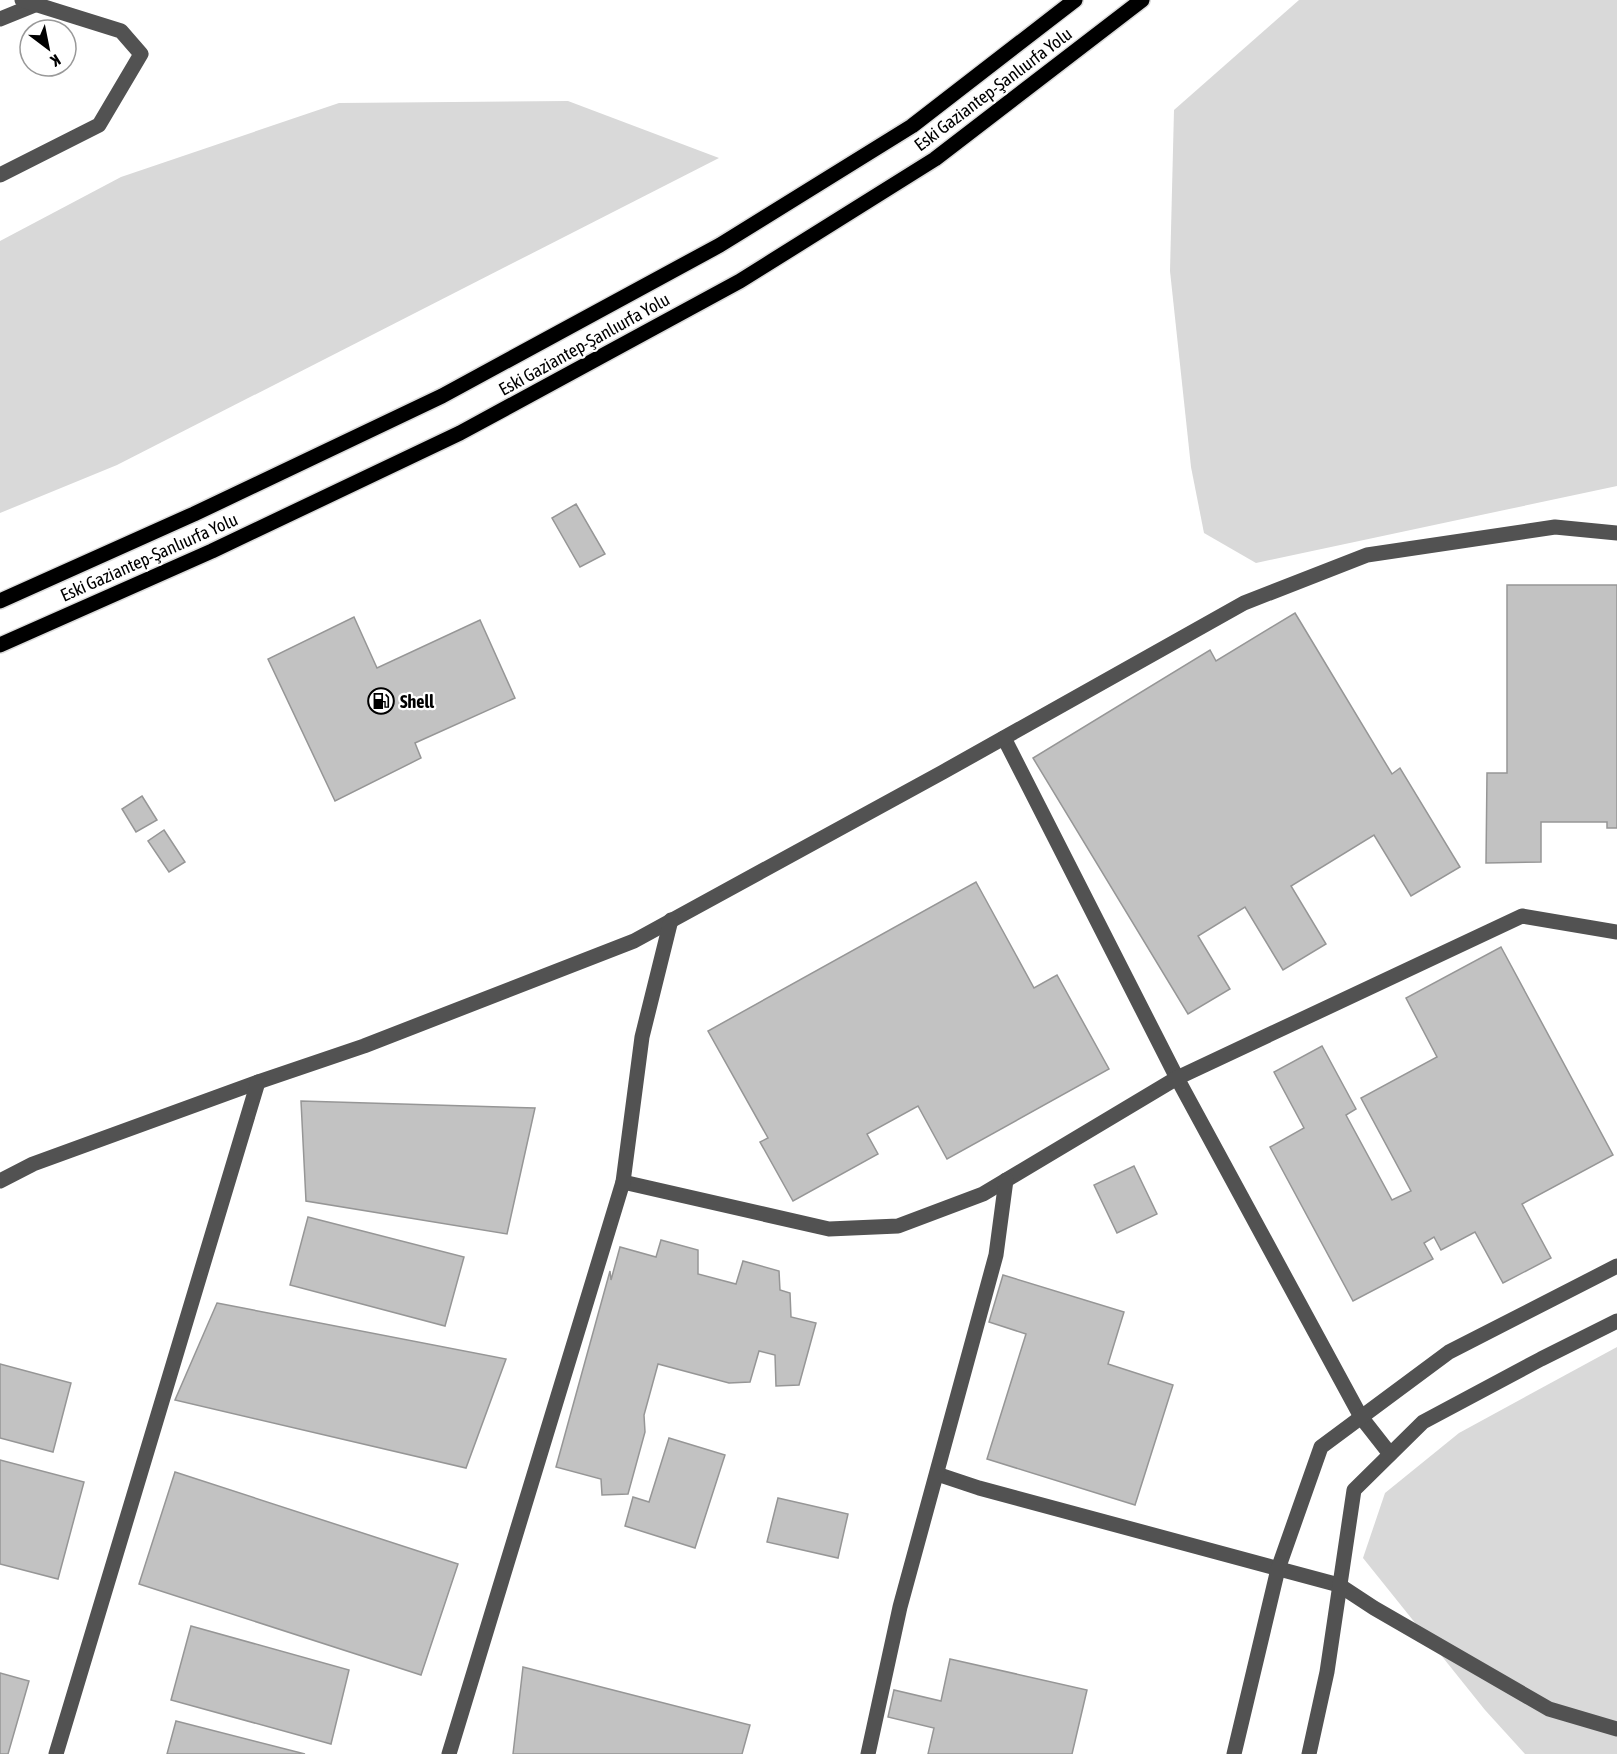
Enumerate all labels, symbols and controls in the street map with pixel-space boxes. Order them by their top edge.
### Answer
north arrow [18,18,78,78]
street label: Eski Gaziantep-Şanlıurfa Yolu [910,23,1076,155]
text: K [48,51,64,71]
street label: Eski Gaziantep-Şanlıurfa Yolu [495,288,673,400]
street label: Eski Gaziantep-Şanlıurfa Yolu [57,508,241,606]
fuel station icon: Shell [366,686,396,716]
place label: Shell [400,691,434,712]

